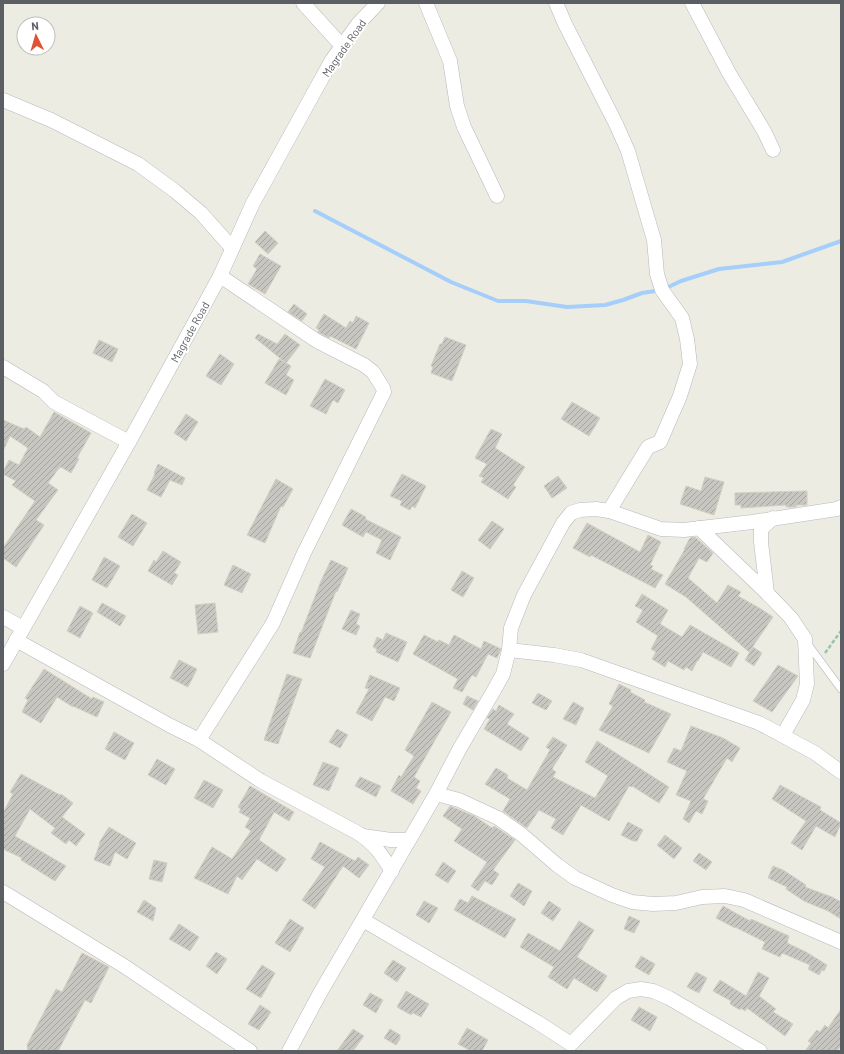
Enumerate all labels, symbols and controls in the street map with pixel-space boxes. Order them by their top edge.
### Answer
north arrow [16,16,56,56]
street label: Magrade Road [319,16,368,79]
text: N [31,19,39,32]
street label: Magrade Road [168,299,212,364]

